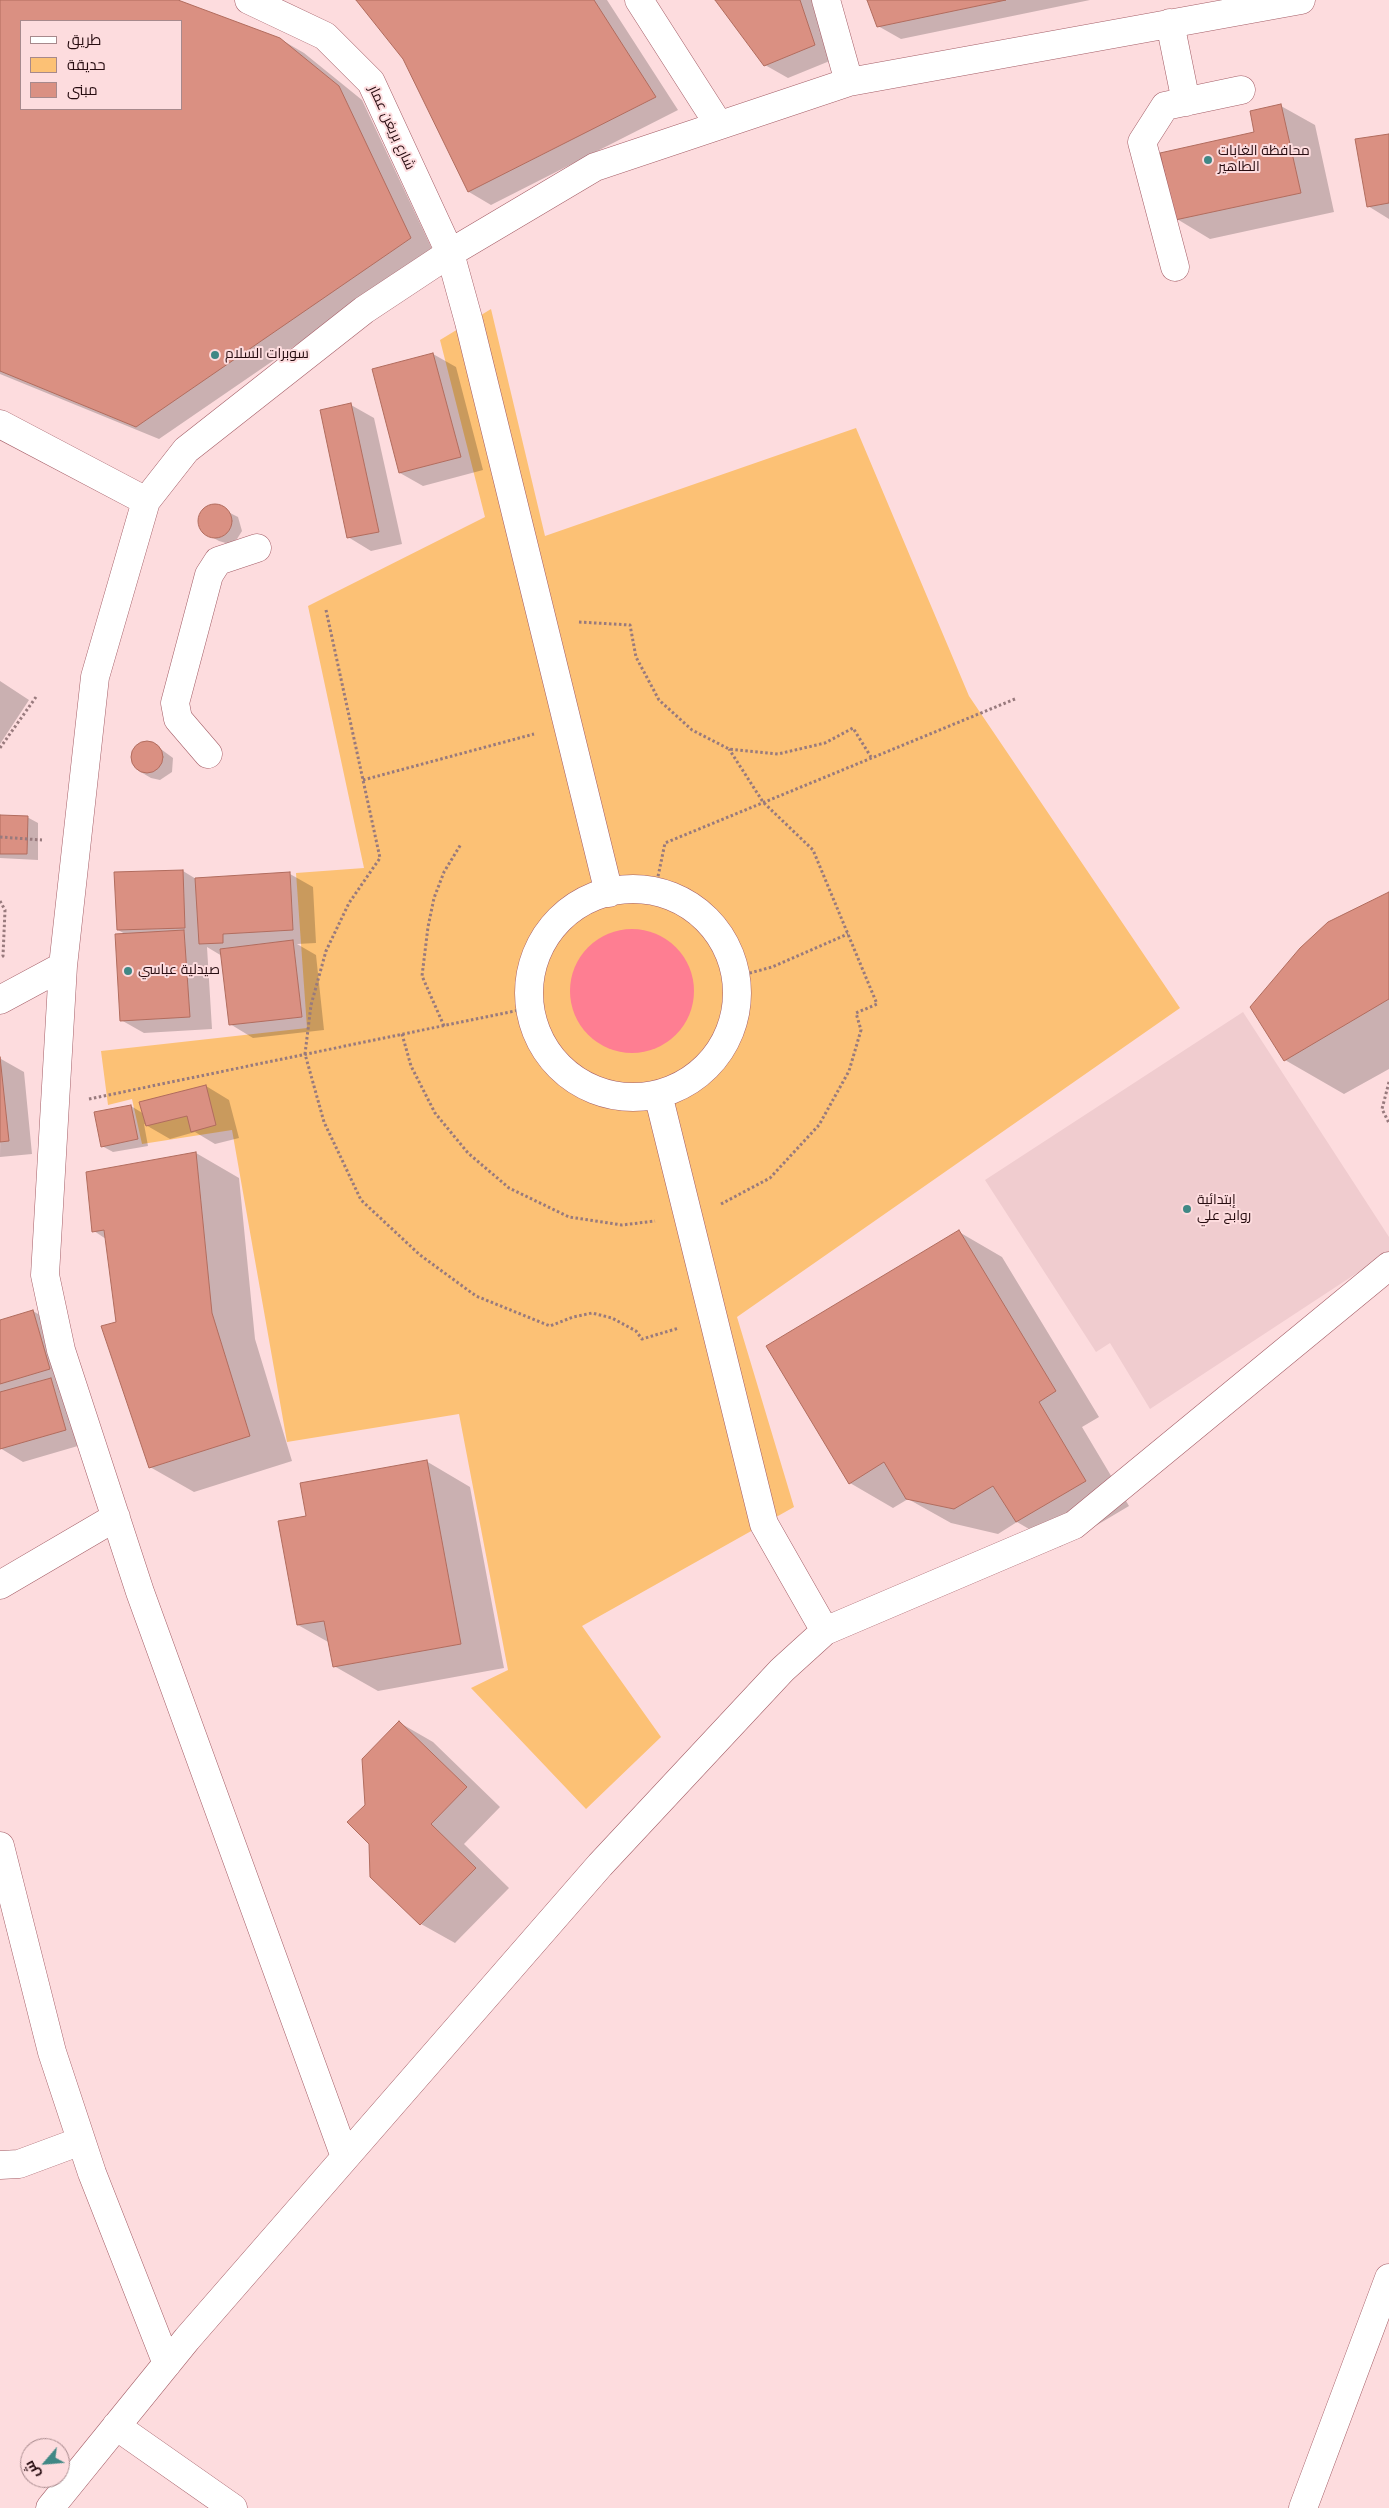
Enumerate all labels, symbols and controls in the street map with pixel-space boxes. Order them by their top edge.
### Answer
legend [20,20,182,110]
text: طريق [67,30,101,50]
text: حديقة [67,55,106,75]
text: مبنى [67,80,98,100]
street label: شارع بريغن عمار [364,83,418,173]
place label: محافظة الغابات الطاهير [1218,144,1310,176]
marker: محافظة الغابات الطاهير [1202,154,1214,166]
place label: سوبرات السلام [225,347,309,363]
marker: سوبرات السلام [209,349,221,361]
place label: صيدلية عباسي [138,963,220,979]
marker: صيدلية عباسي [122,965,134,977]
place label: إبتدائية روابح علي [1197,1193,1251,1226]
marker: إبتدائية روابح علي [1181,1203,1193,1215]
north arrow [20,2438,70,2488]
text: ش [20,2457,45,2482]

